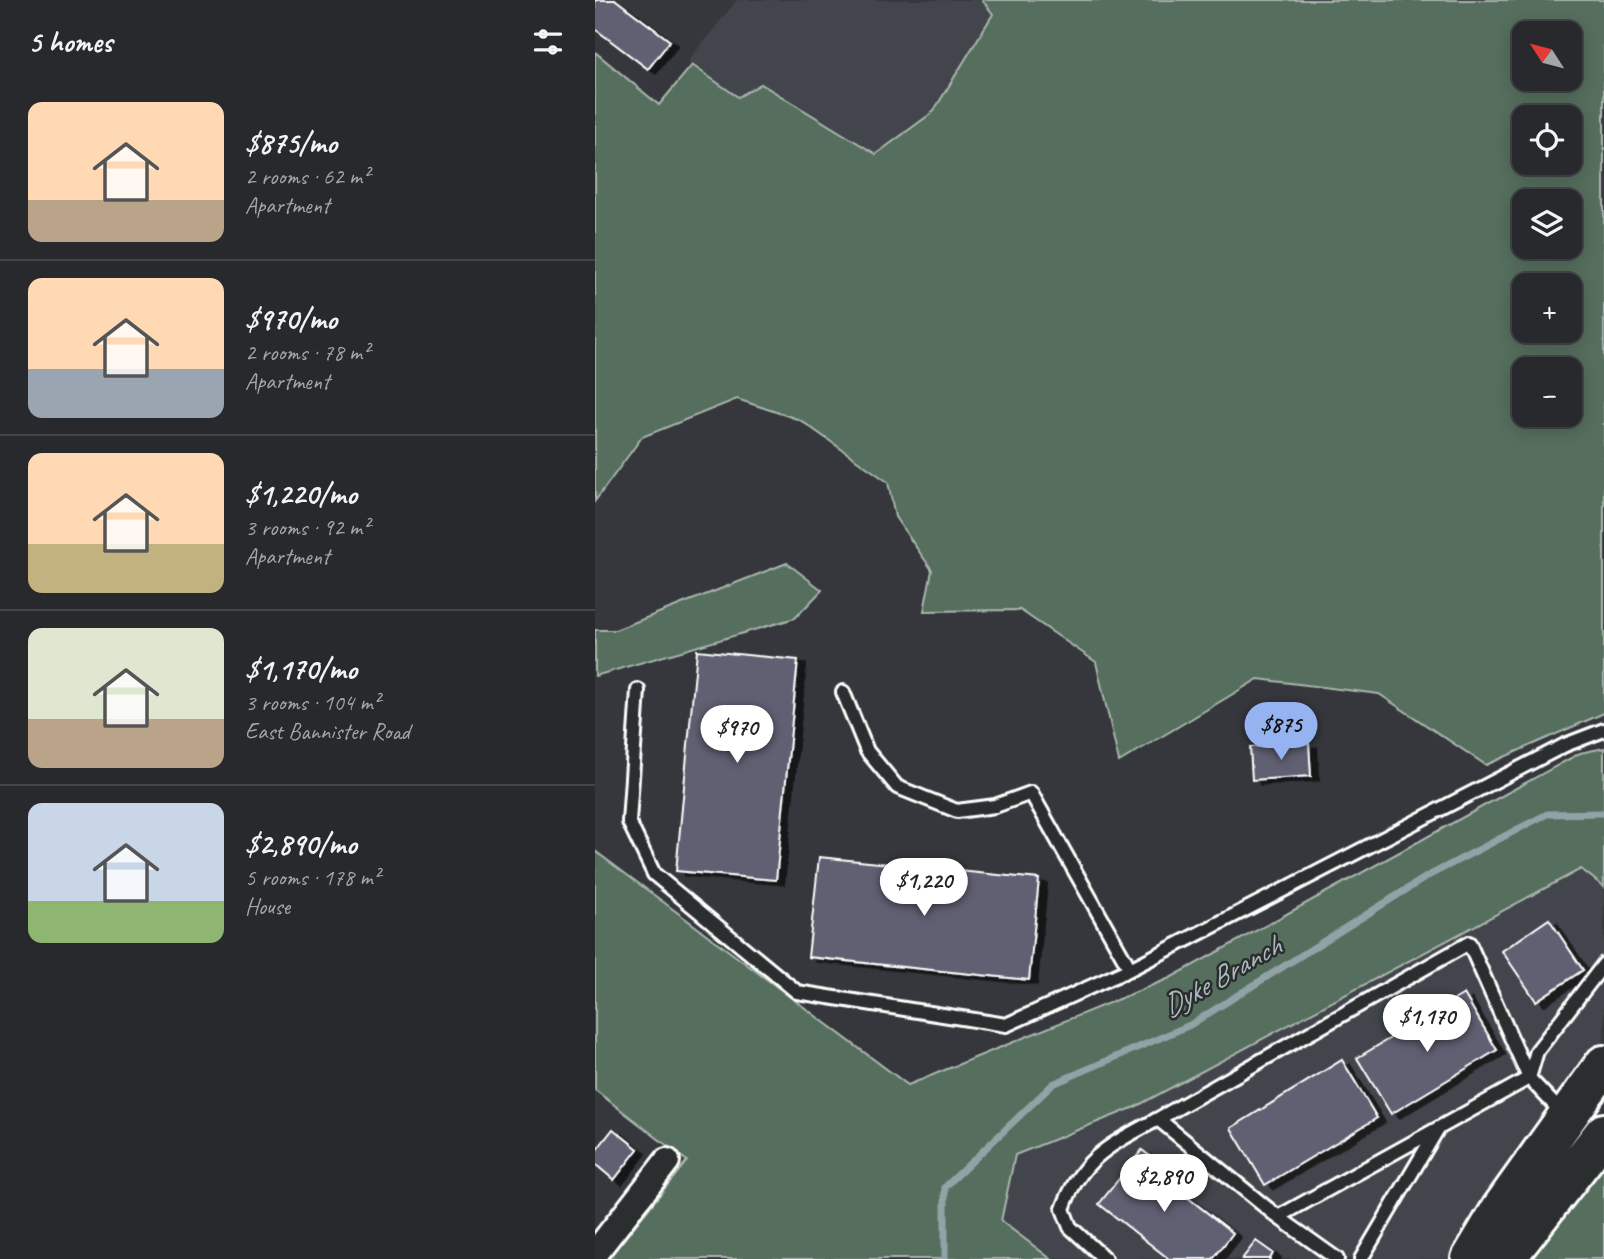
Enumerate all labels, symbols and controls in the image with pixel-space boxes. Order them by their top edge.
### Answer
north arrow [1512,21,1582,91]
map controls [1512,21,1582,427]
text: 5 homes [28,23,112,61]
icon: filters [529,23,567,61]
button: locate [1512,105,1582,175]
text: $875/mo [245,124,337,162]
icon: home [84,130,168,214]
text: 2 rooms · 62 m² [245,162,369,191]
button: layers [1512,189,1582,259]
text: Apartment [245,191,330,220]
button: + [1512,273,1582,343]
text: $970/mo [245,300,337,338]
icon: home [84,306,168,390]
text: 2 rooms · 78 m² [245,338,369,367]
button: − [1512,357,1582,427]
text: Apartment [245,367,330,396]
text: $1,220/mo [245,475,357,513]
icon: home [84,481,168,565]
text: 3 rooms · 92 m² [245,513,369,542]
text: Apartment [245,542,330,571]
text: $1,170/mo [245,650,357,688]
icon: home [84,656,168,740]
text: 3 rooms · 104 m² [245,688,380,717]
pin: $875 [1240,702,1322,762]
pin: $970 [696,706,778,765]
text: $875 [1261,710,1301,739]
text: $970 [716,713,758,742]
text: East Bannister Road [245,717,410,746]
text: $2,890/mo [245,825,357,863]
icon: home [84,831,168,915]
pin: $1,220 [867,858,981,918]
text: 5 rooms · 178 m² [245,863,380,892]
text: $1,220 [896,866,952,895]
text: House [245,892,290,921]
water label: Dyke Branch [1154,925,1290,1025]
pin: $1,170 [1370,995,1484,1054]
text: $1,170 [1399,1002,1455,1031]
pin: $2,890 [1107,1154,1221,1214]
text: $2,890 [1136,1162,1192,1191]

